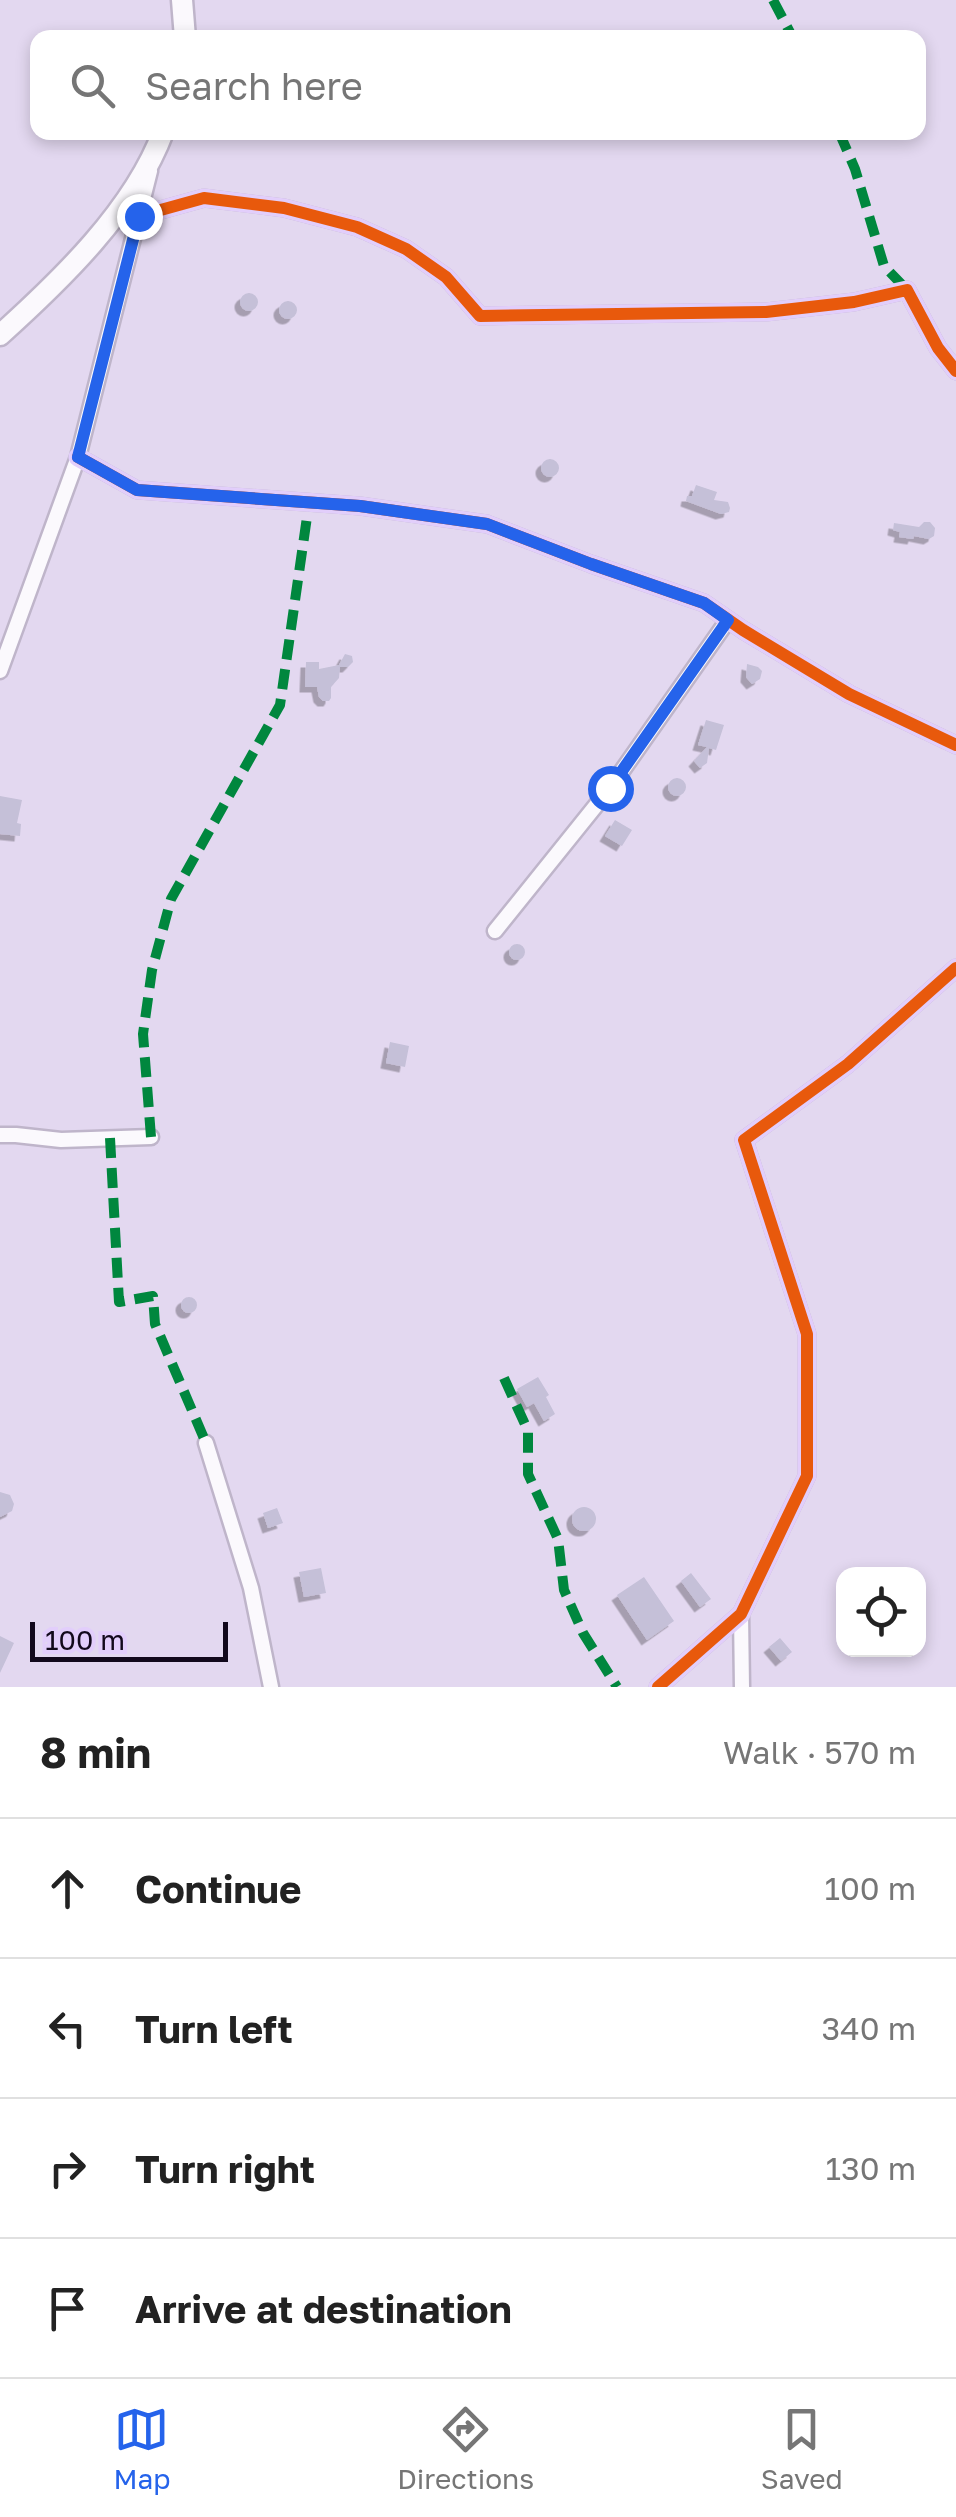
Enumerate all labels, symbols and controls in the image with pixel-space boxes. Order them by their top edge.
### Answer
search box [30,30,926,140]
icon: search [65,58,120,113]
text: Search here [145,63,363,108]
route end [117,194,163,240]
route start [588,766,634,812]
map controls [836,1567,926,1657]
button: locate [836,1567,926,1657]
scale bar [30,1617,228,1662]
text: 100 m [45,1623,125,1656]
text: 8 min [40,1727,151,1777]
text: Walk · 570 m [723,1733,916,1771]
icon: ahead [40,1861,95,1916]
text: Continue [135,1866,301,1911]
text: 100 m [824,1869,916,1907]
icon: left [40,2001,95,2056]
text: Turn left [135,2006,293,2051]
text: 340 m [822,2009,916,2047]
icon: right [40,2141,95,2196]
text: Turn right [135,2146,315,2191]
text: 130 m [826,2149,916,2187]
icon: arrive [40,2281,95,2336]
text: Arrive at destination [135,2286,512,2331]
tab: Map [113,2402,171,2495]
tab: Directions [397,2402,534,2495]
tab: Saved [761,2402,843,2495]

